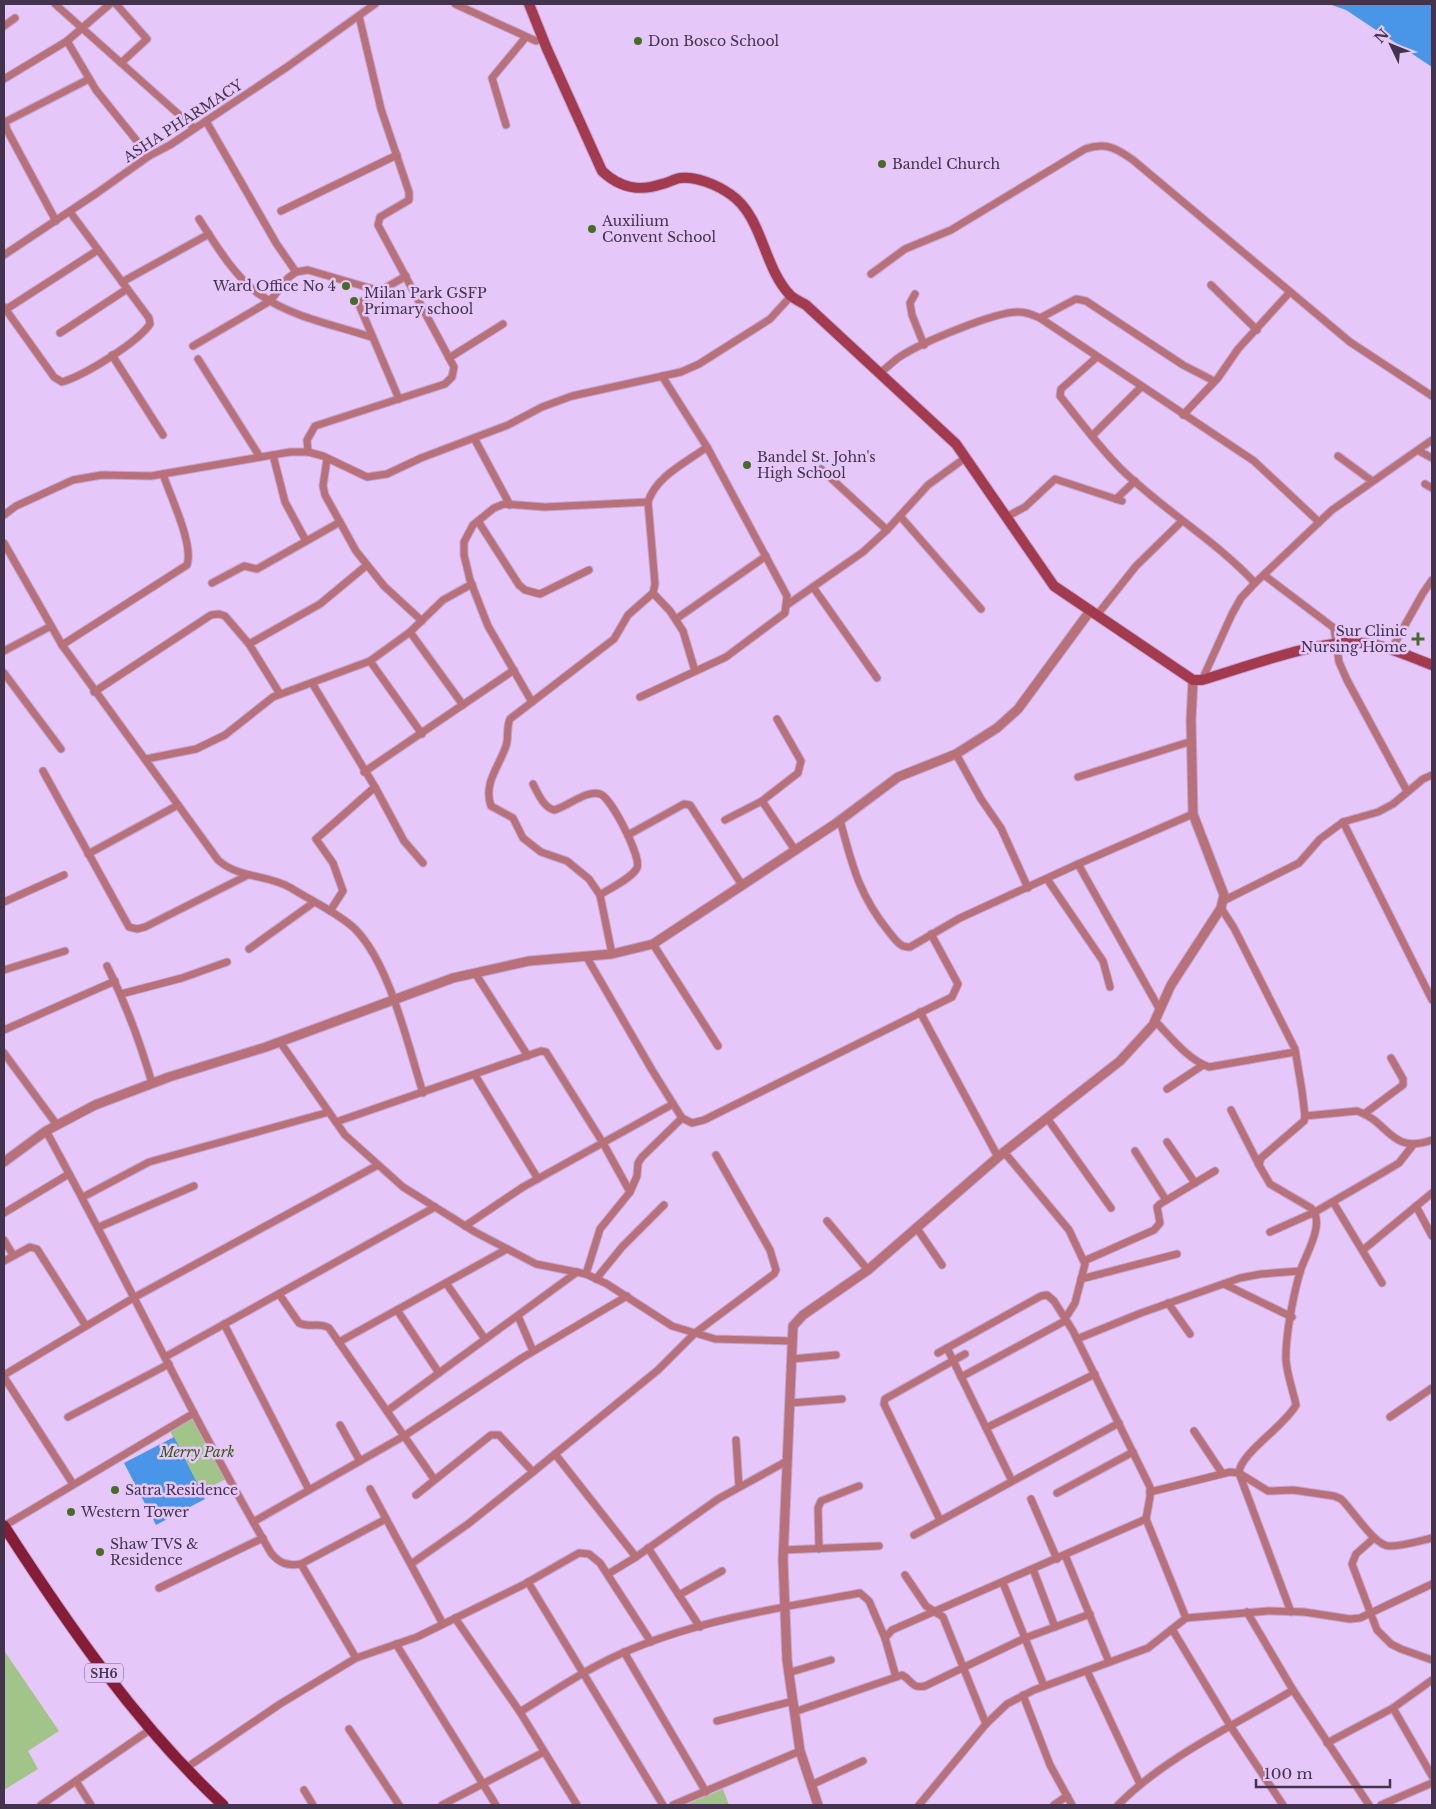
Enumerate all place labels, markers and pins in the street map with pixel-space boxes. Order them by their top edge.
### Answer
place label: Don Bosco School [648,32,780,50]
marker: Don Bosco School [632,35,644,47]
place label: Bandel Church [892,155,1000,173]
marker: Bandel Church [876,158,888,170]
place label: Auxilium Convent School [601,212,716,246]
marker: Auxilium Convent School [586,223,598,235]
place label: Ward Office No 4 [212,277,336,295]
marker: Ward Office No 4 [340,280,352,292]
place label: Milan Park GSFP Primary school [364,284,487,318]
marker: Milan Park GSFP Primary school [348,295,360,307]
place label: Bandel St. John's High School [757,448,876,482]
marker: Bandel St. John's High School [741,459,753,471]
place label: Sur Clinic Nursing Home [1301,622,1407,656]
marker: Sur Clinic Nursing Home [1411,632,1425,646]
place label: Satra Residence [125,1481,238,1499]
marker: Satra Residence [109,1484,121,1496]
place label: Western Tower [80,1503,189,1521]
marker: Western Tower [65,1506,77,1518]
place label: Shaw TVS & Residence [110,1535,199,1569]
marker: Shaw TVS & Residence [94,1546,106,1558]

